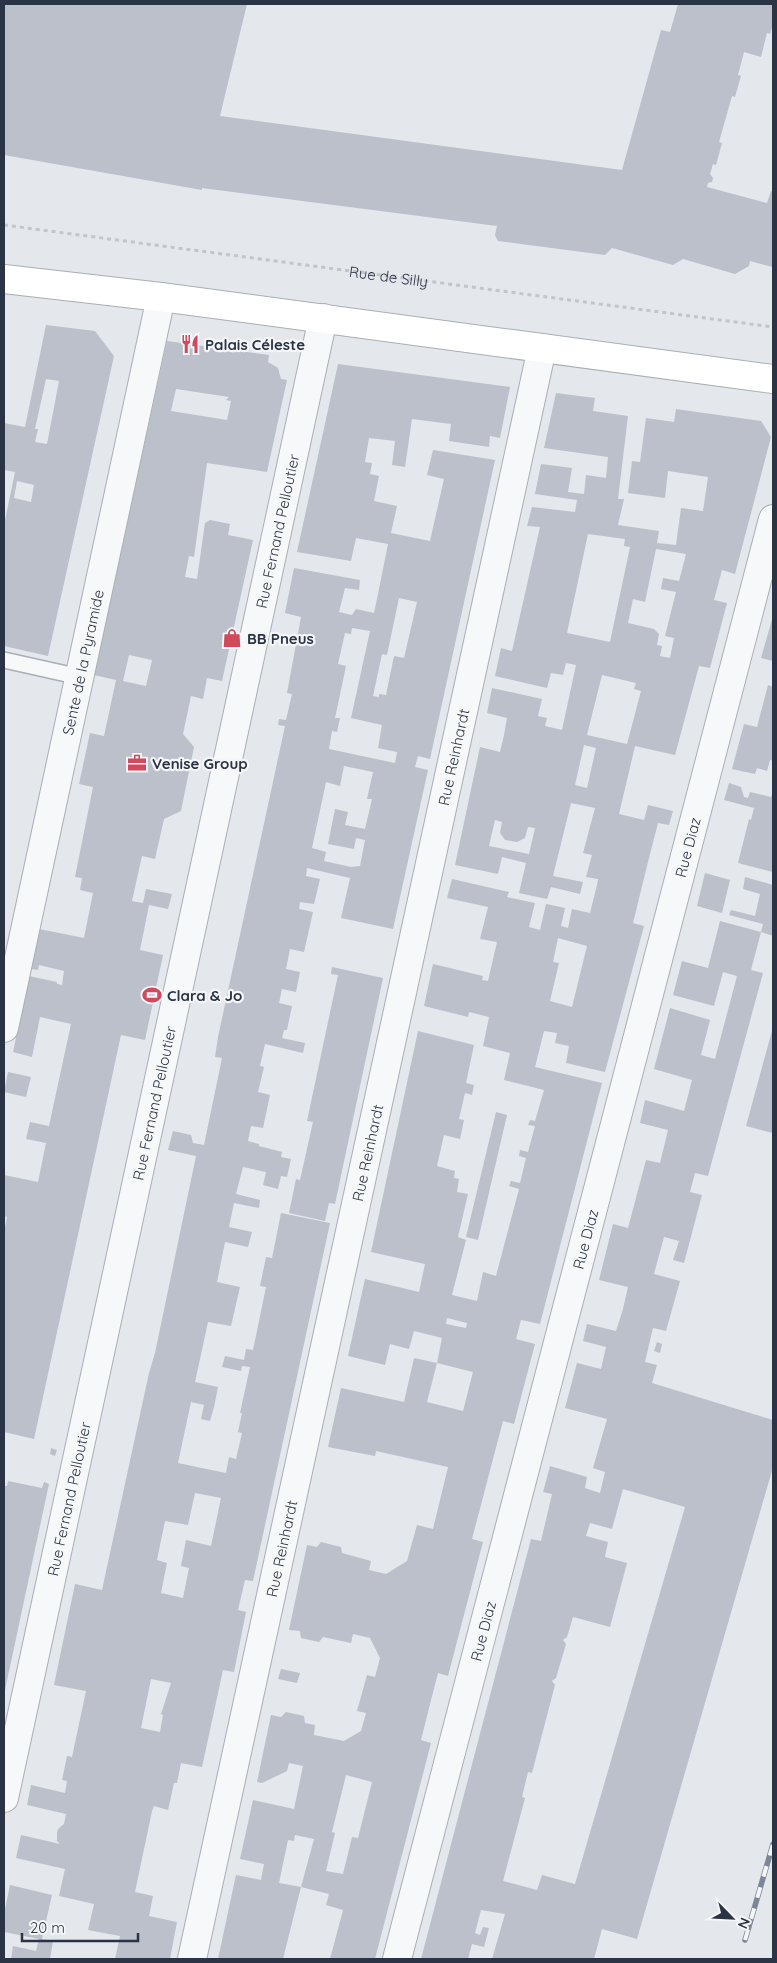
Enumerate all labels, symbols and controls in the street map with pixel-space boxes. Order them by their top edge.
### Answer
street label: Rue de Silly [348,261,429,291]
restaurant icon: Palais Céleste [179,333,201,355]
place label: Palais Céleste [205,335,305,354]
street label: Rue Fernand Pelloutier [251,452,303,610]
street label: Sente de la Pyramide [58,588,107,737]
shop icon: BB Pneus [221,627,243,649]
place label: BB Pneus [247,629,314,648]
street label: Rue Reinhardt [433,707,473,807]
office icon: Venise Group [126,752,148,774]
place label: Venise Group [152,754,248,773]
street label: Rue Diaz [670,815,704,879]
sports icon: Clara & Jo [141,984,163,1006]
place label: Clara & Jo [167,986,242,1005]
street label: Rue Fernand Pelloutier [128,1024,180,1182]
street label: Rue Reinhardt [347,1103,387,1203]
street label: Rue Diaz [568,1207,602,1271]
street label: Rue Fernand Pelloutier [43,1420,94,1578]
street label: Rue Reinhardt [261,1498,301,1599]
street label: Rue Diaz [466,1599,500,1663]
north arrow [707,1893,757,1943]
scale bar [22,1910,139,1942]
text: N [734,1915,754,1932]
text: 20 m [30,1918,65,1937]

